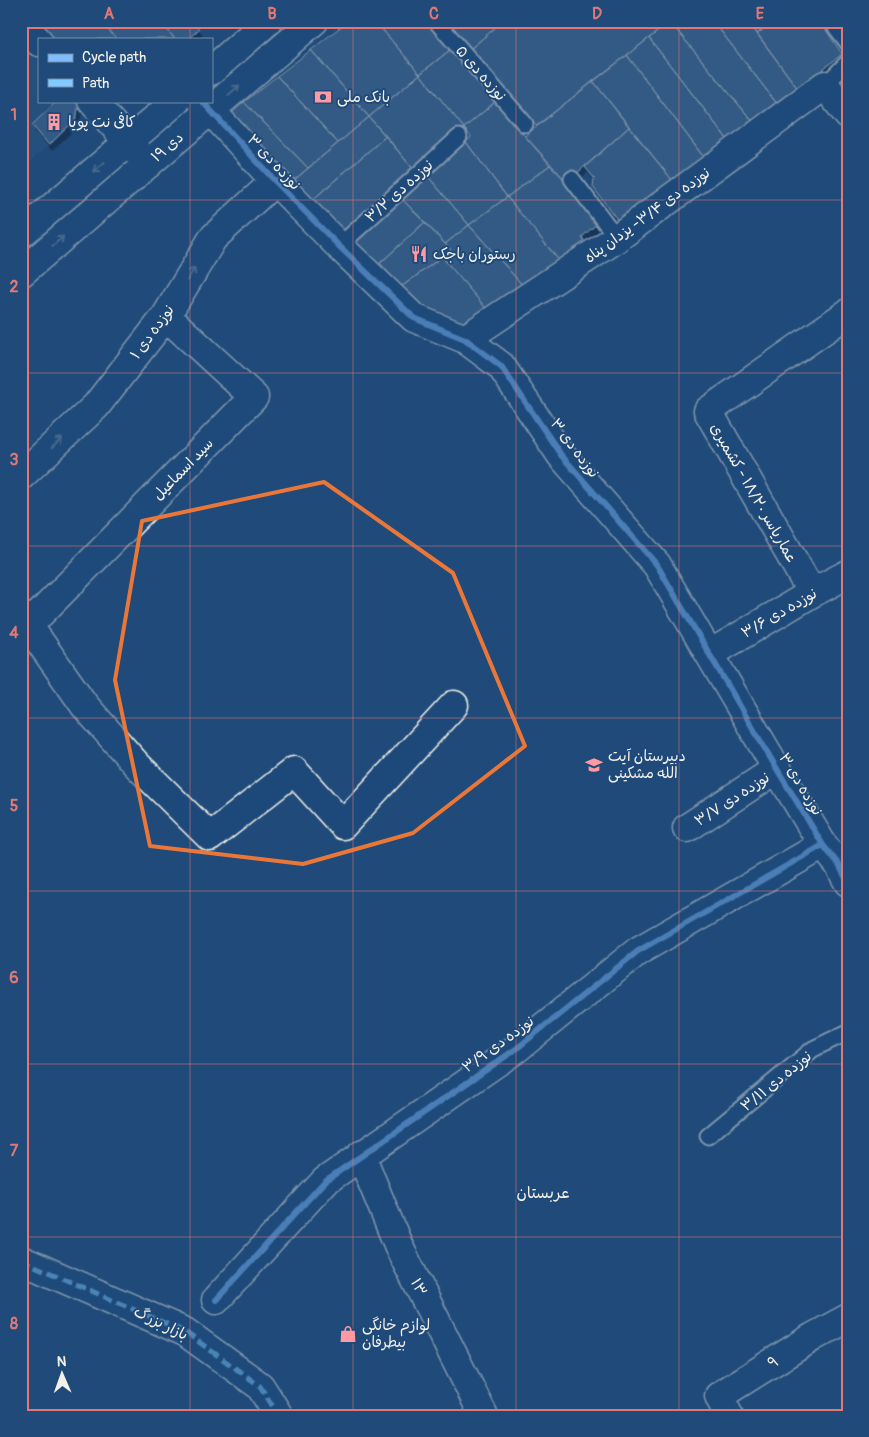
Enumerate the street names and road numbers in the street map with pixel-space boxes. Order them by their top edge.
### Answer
street label: نوزده دی ۵ [451,42,510,105]
street label: ۱۹ دی [147,128,187,167]
street label: نوزده دی ۳ [243,130,304,194]
street label: نوزده دی ۳/۲ [361,156,437,227]
street label: نوزده دی ۳/۴- یزدان پناه [581,163,714,267]
street label: نوزده دی ۱ [126,301,179,363]
street label: نوزده دی ۳ [546,415,603,482]
street label: عماریاسر ۱۸/۲۰ - کشمیری [706,420,801,567]
street label: سید اسماعیل [149,434,218,505]
street label: نوزده دی ۳/۶ [738,584,820,643]
street label: نوزده دی ۳ [774,749,827,819]
street label: نوزده دی ۳/۷ [691,768,773,831]
street label: نوزده دی ۳/۹ [459,1012,538,1077]
street label: نوزده دی ۳/۱۱ [737,1047,816,1116]
street label: ۱۳ [406,1275,431,1299]
street label: بازار بزرگ [130,1302,191,1345]
street label: ۹ [764,1352,782,1373]

